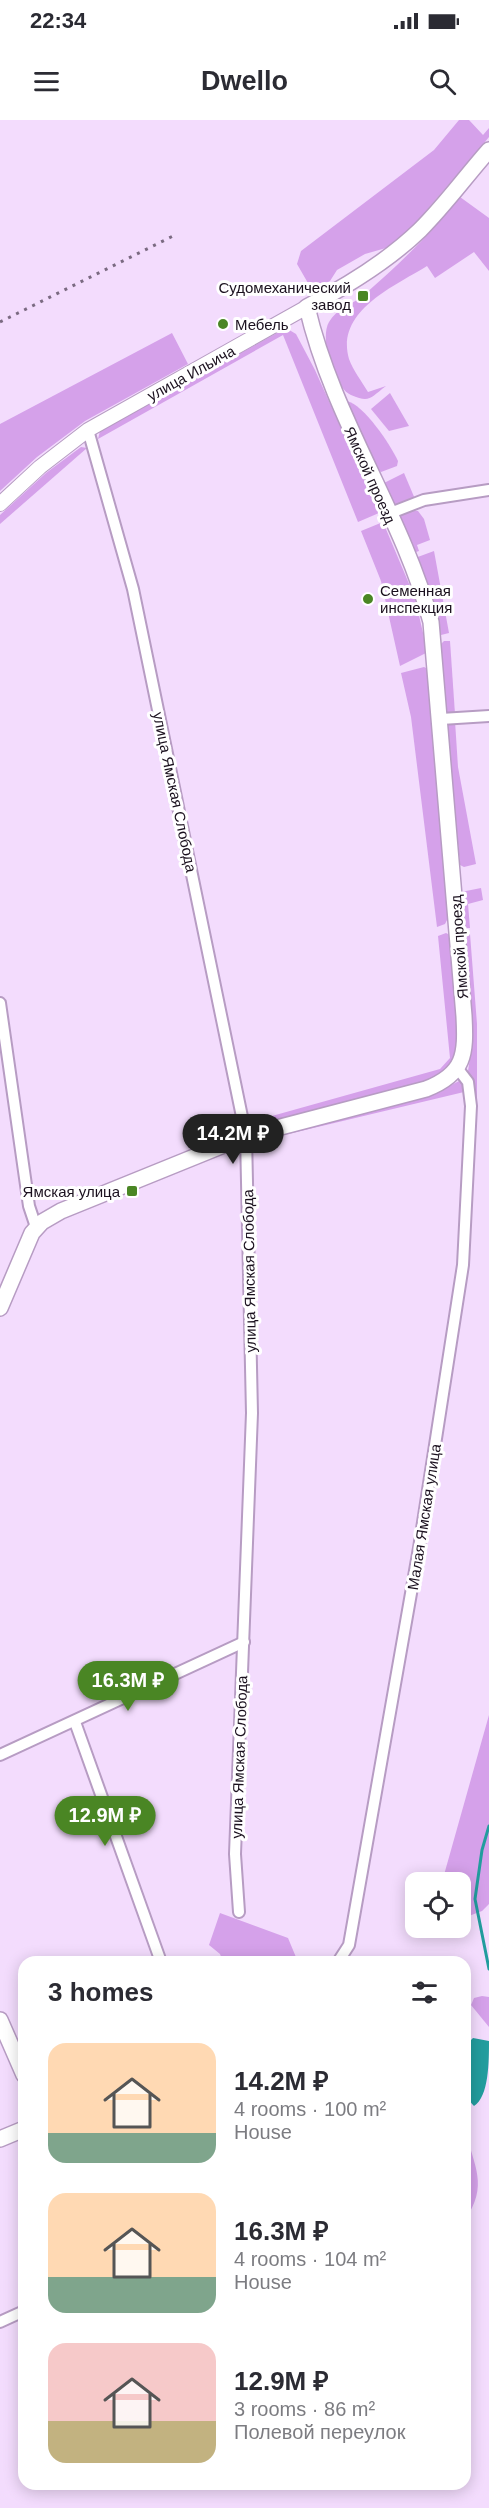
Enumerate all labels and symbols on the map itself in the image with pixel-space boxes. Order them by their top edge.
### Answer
place label: Судомеханический завод [218,279,351,313]
marker: Судомеханический завод [356,289,370,303]
place label: Мебель [235,316,289,333]
marker: Мебель [216,317,230,331]
street label: улица Ильича [144,342,238,404]
street label: Ямской проезд [341,424,399,526]
place label: Семенная инспекция [380,582,452,616]
marker: Семенная инспекция [361,592,375,606]
street label: улица Ямская Слобода [150,710,200,874]
street label: Ямской проезд [447,894,471,1000]
pin: 14.2M ₽ [178,1114,288,1165]
place label: Ямская улица [23,1183,121,1200]
marker: Ямская улица [125,1184,139,1198]
street label: улица Ямская Слобода [239,1189,259,1353]
street label: Малая Ямская улица [404,1442,444,1591]
pin: 16.3M ₽ [73,1661,183,1712]
street label: улица Ямская Слобода [228,1674,250,1839]
pin: 12.9M ₽ [50,1796,160,1847]

